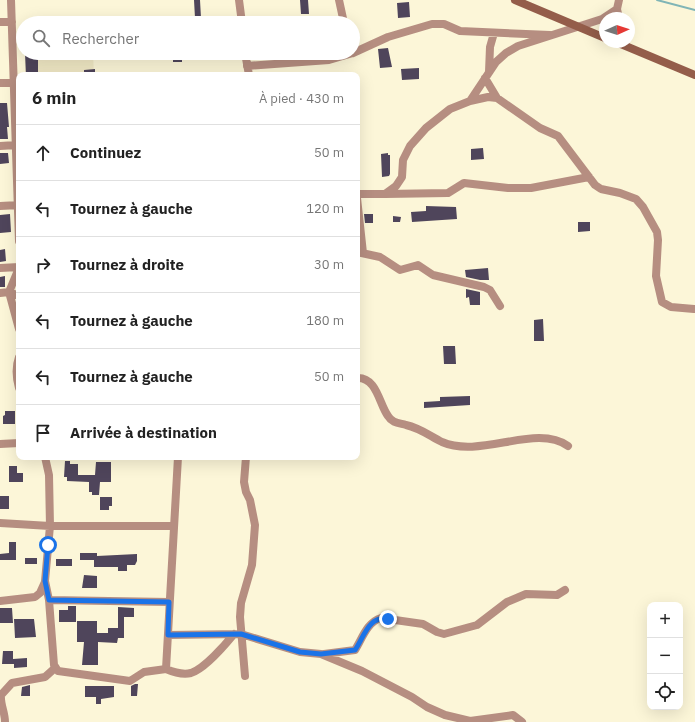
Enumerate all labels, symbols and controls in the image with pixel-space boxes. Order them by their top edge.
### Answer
north arrow [599,12,635,48]
search box [16,16,360,60]
icon: search [30,27,52,49]
text: Rechercher [62,29,139,48]
text: 6 min [32,87,76,109]
text: À pied · 430 m [259,90,344,107]
icon: ahead [32,142,54,164]
text: Continuez [70,143,141,162]
text: 50 m [314,144,344,161]
icon: left [32,198,54,220]
text: Tournez à gauche [70,199,193,218]
text: 120 m [306,200,344,217]
icon: right [32,254,54,276]
text: Tournez à droite [70,255,184,274]
text: 30 m [314,256,344,273]
icon: left [32,310,54,332]
text: Tournez à gauche [70,311,193,330]
text: 180 m [306,312,344,329]
icon: left [32,366,54,388]
text: Tournez à gauche [70,367,193,386]
text: 50 m [314,368,344,385]
icon: arrive [32,422,54,444]
text: Arrivée à destination [70,423,217,442]
route start [39,536,57,554]
map controls [647,602,683,710]
button: + [647,602,683,638]
route end [379,610,397,628]
button: − [647,638,683,674]
button: locate [647,674,683,710]

